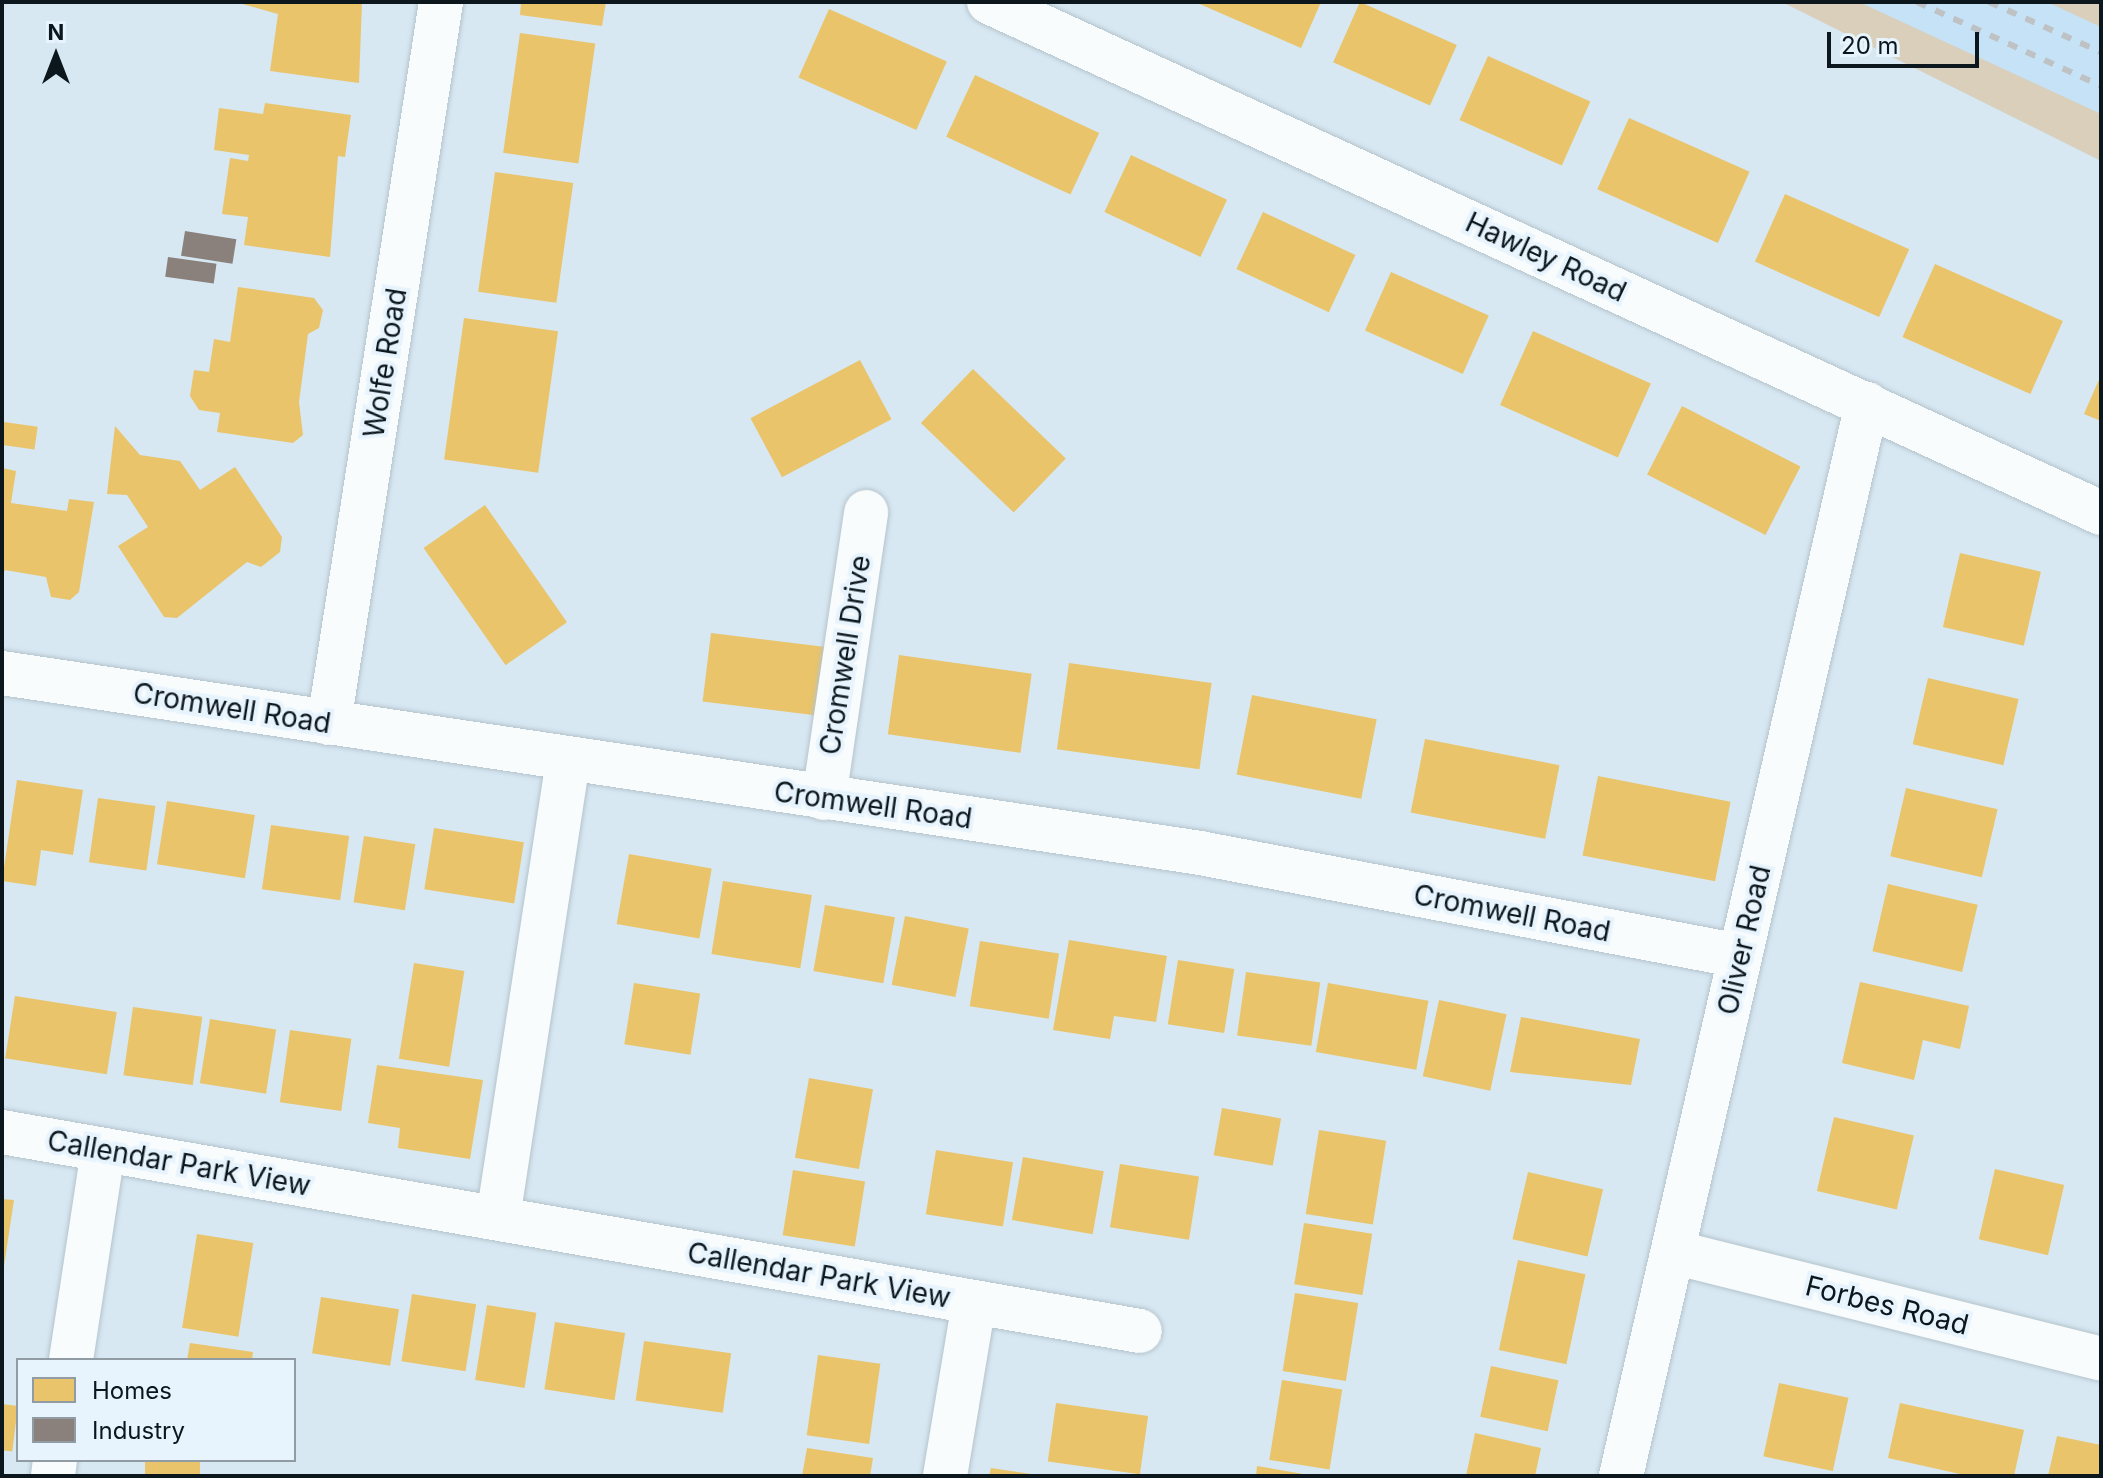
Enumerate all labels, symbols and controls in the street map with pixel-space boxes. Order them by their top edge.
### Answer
north arrow [16,16,96,96]
scale bar [1831,16,1983,66]
text: N [48,19,64,45]
text: 20 m [1841,31,1899,60]
street label: Hawley Road [1460,205,1632,309]
street label: Wolfe Road [357,286,413,440]
street label: Cromwell Drive [813,553,877,757]
street label: Cromwell Road [131,676,333,740]
street label: Cromwell Road [772,774,974,836]
street label: Oliver Road [1710,862,1778,1018]
street label: Cromwell Road [1411,877,1613,949]
street label: Callendar Park View [45,1123,313,1203]
street label: Callendar Park View [685,1235,953,1315]
street label: Forbes Road [1802,1269,1972,1341]
legend [16,1358,296,1462]
text: Homes [92,1376,172,1405]
text: Industry [92,1416,185,1445]

